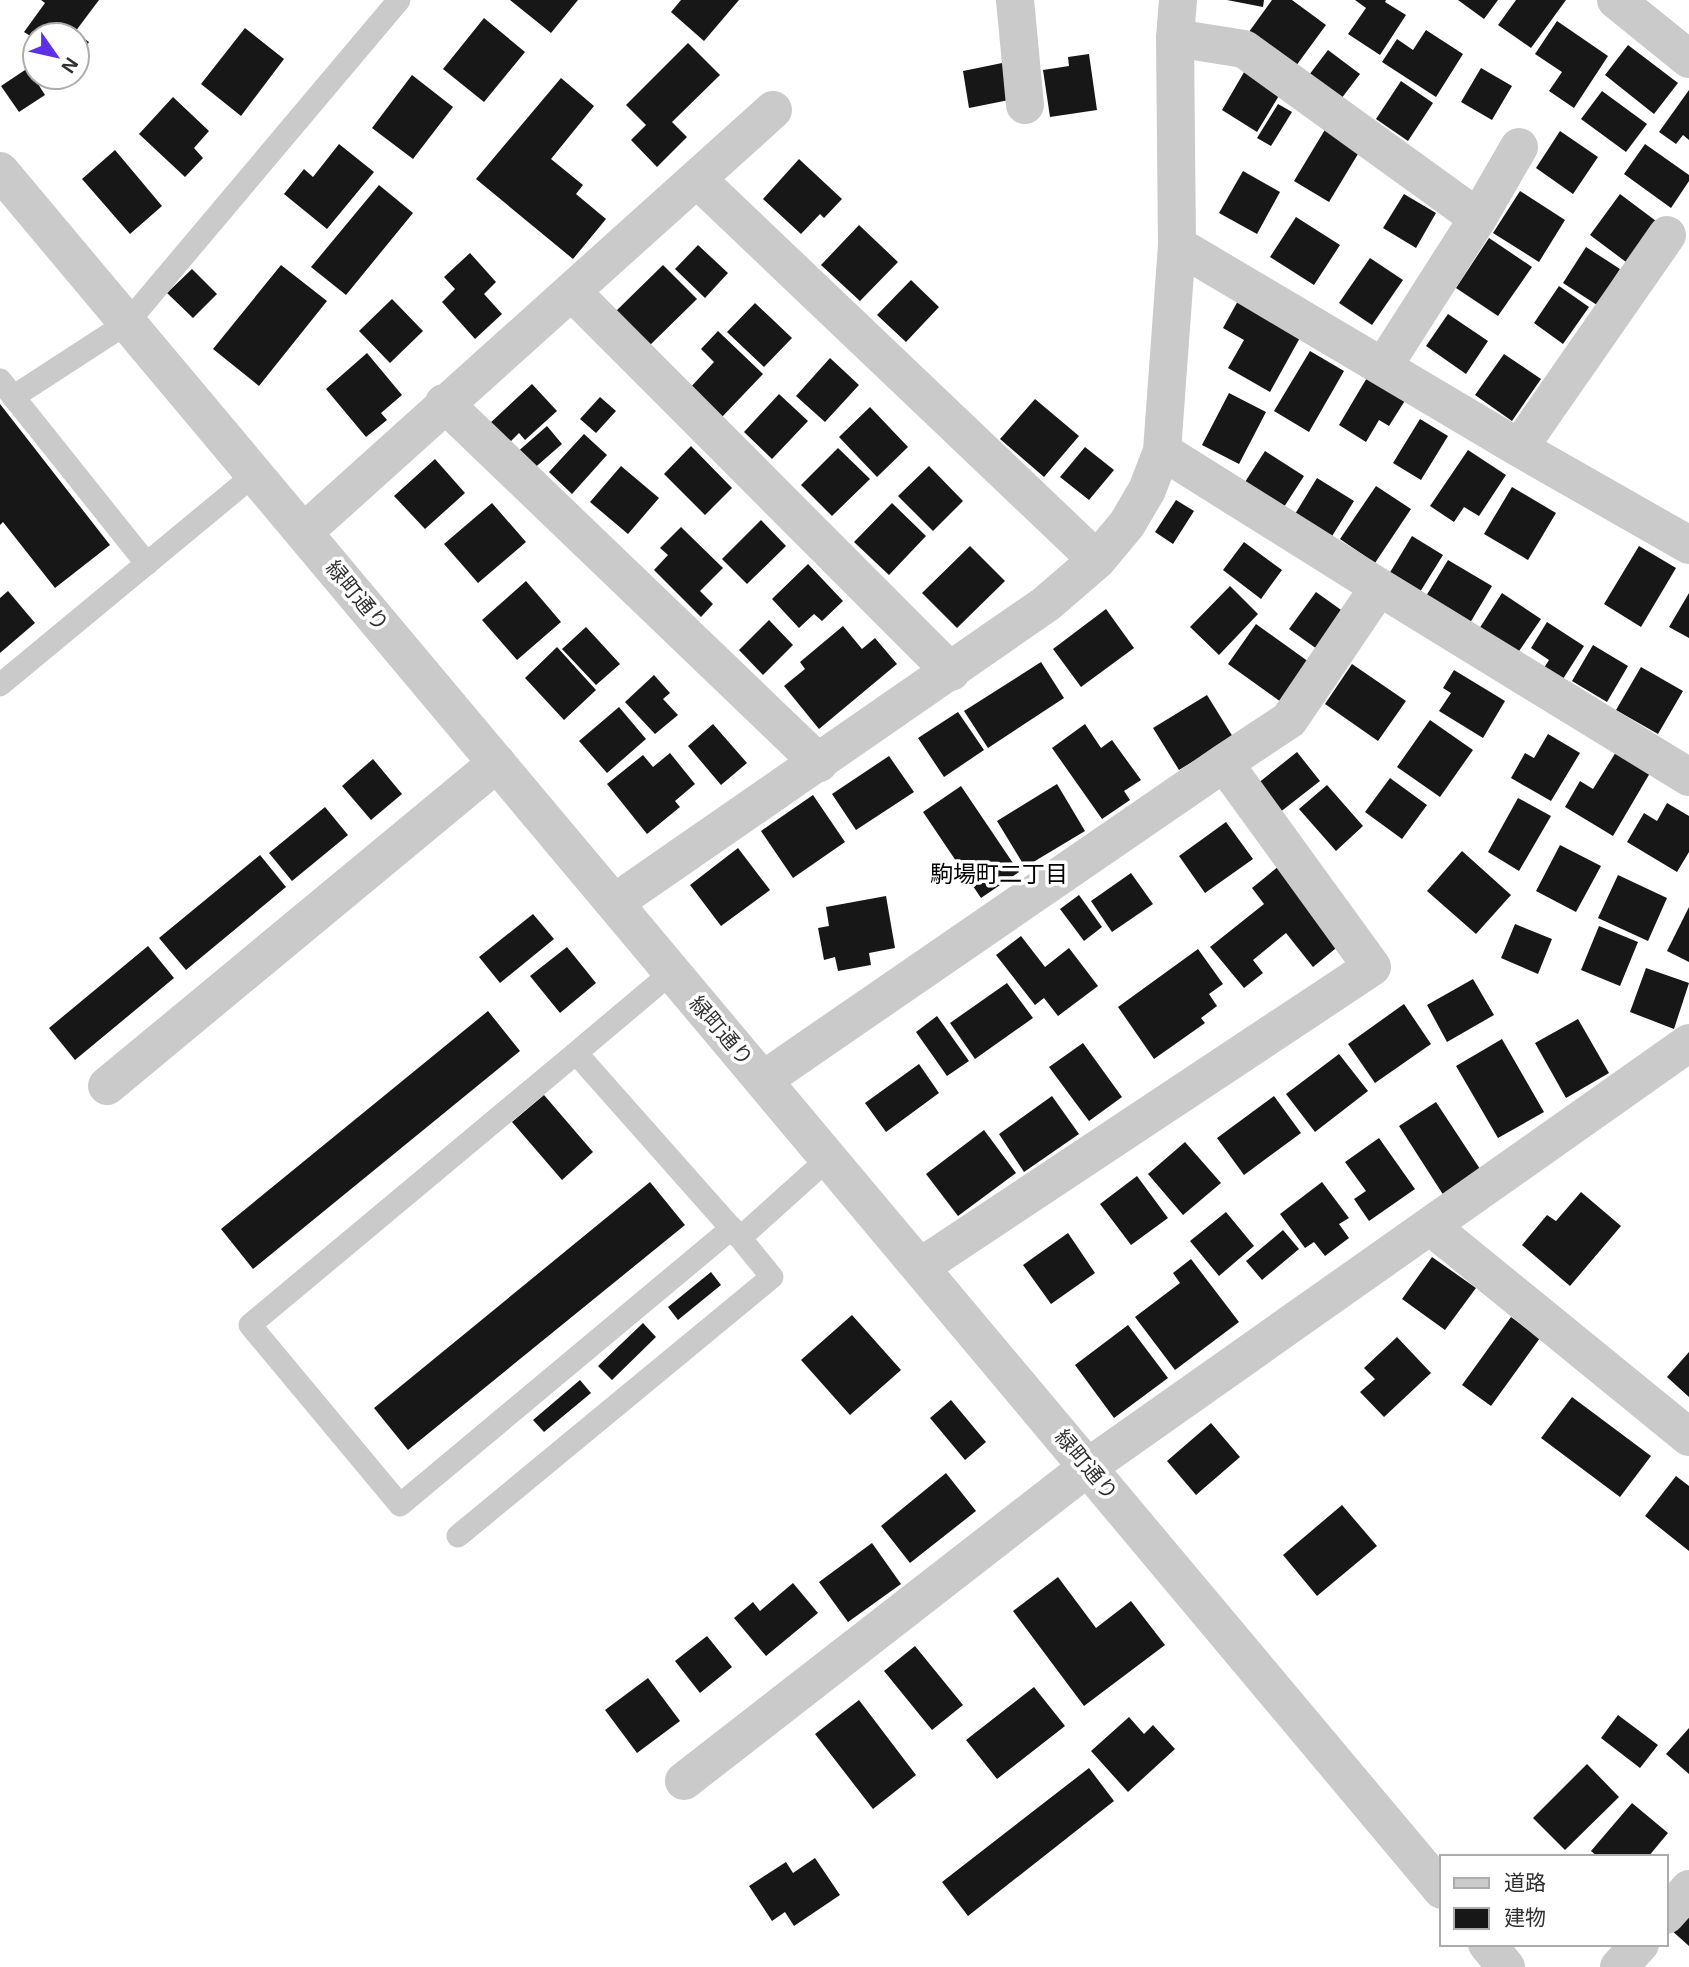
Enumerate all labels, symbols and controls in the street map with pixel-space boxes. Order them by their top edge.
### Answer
north arrow [21,21,91,91]
text: N [57,54,82,77]
street label: 緑町通り [322,556,393,635]
district label: 駒場町二丁目 [930,861,1068,887]
street label: 緑町通り [685,991,758,1070]
street label: 緑町通り [1051,1425,1122,1504]
legend [1440,1855,1668,1946]
text: 道路 [1504,1871,1546,1894]
text: 建物 [1504,1906,1546,1929]

